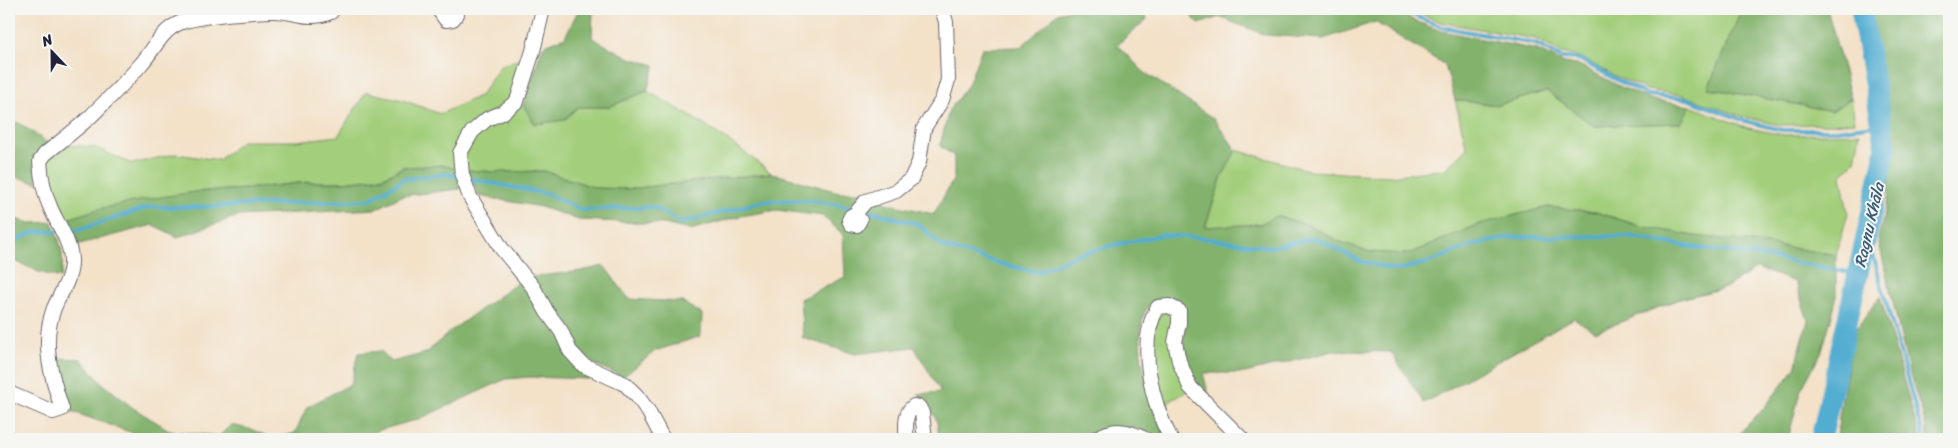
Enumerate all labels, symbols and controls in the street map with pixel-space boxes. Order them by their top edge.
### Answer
text: N [37,27,57,54]
north arrow [28,28,78,78]
water label: Ragnu Khāla [1845,178,1893,270]

